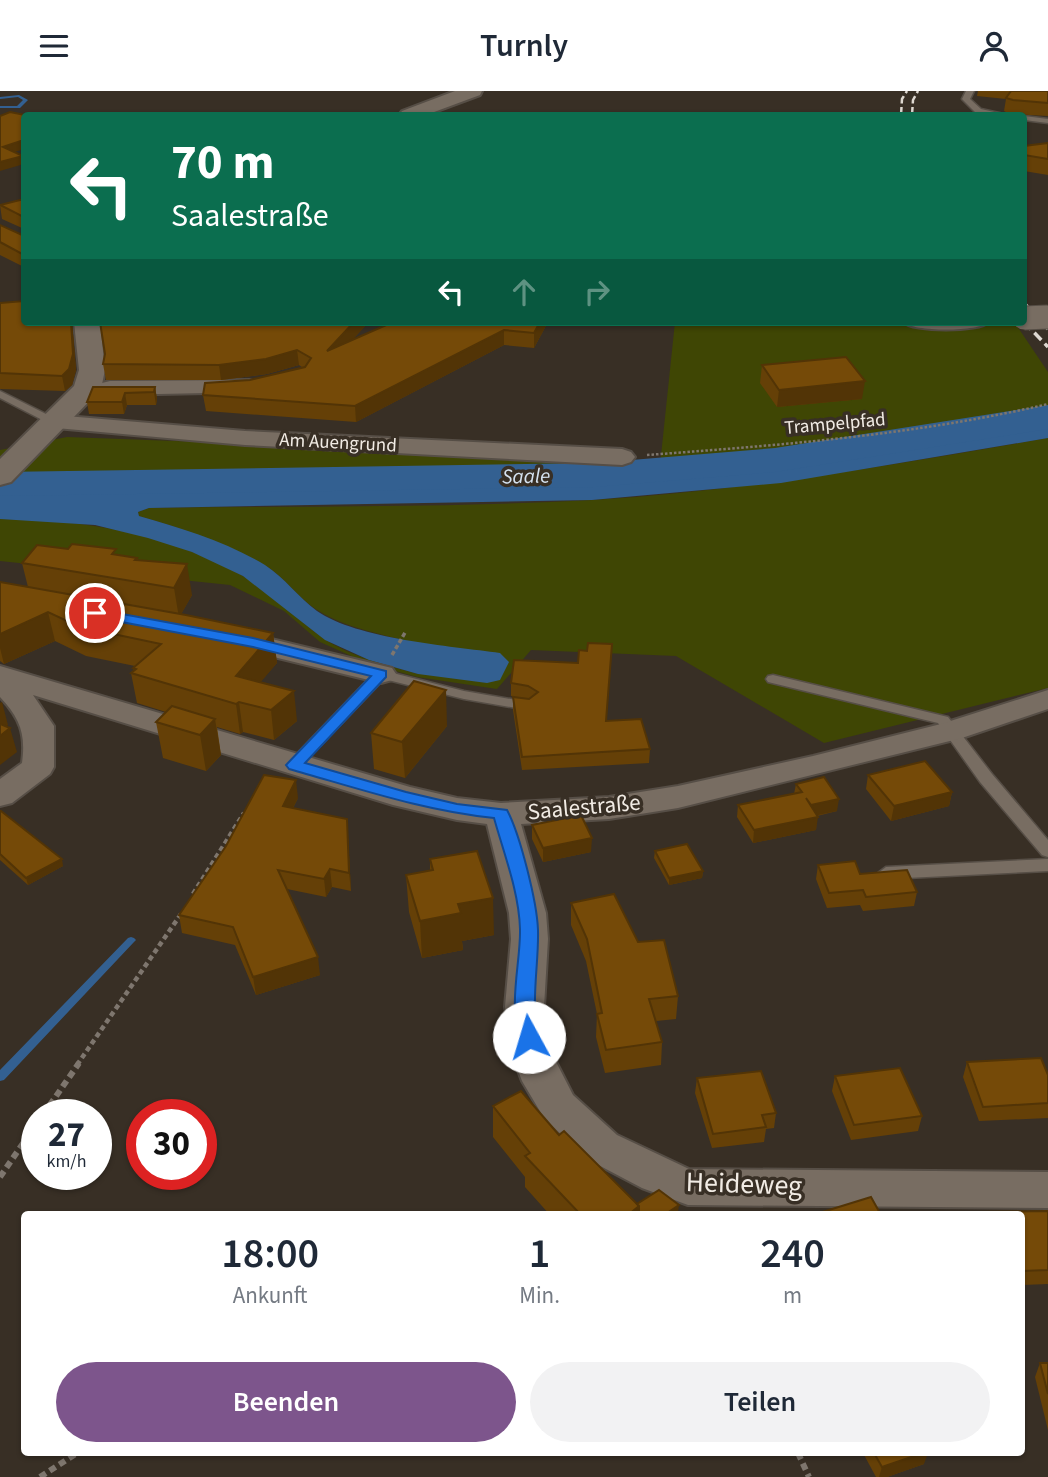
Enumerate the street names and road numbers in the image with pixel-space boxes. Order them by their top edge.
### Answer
street label: Trampelpfad [783,406,887,442]
street label: Am Auengrund [279,426,397,460]
street label: Saalestraße [526,786,642,828]
street label: Heideweg [685,1162,803,1206]

